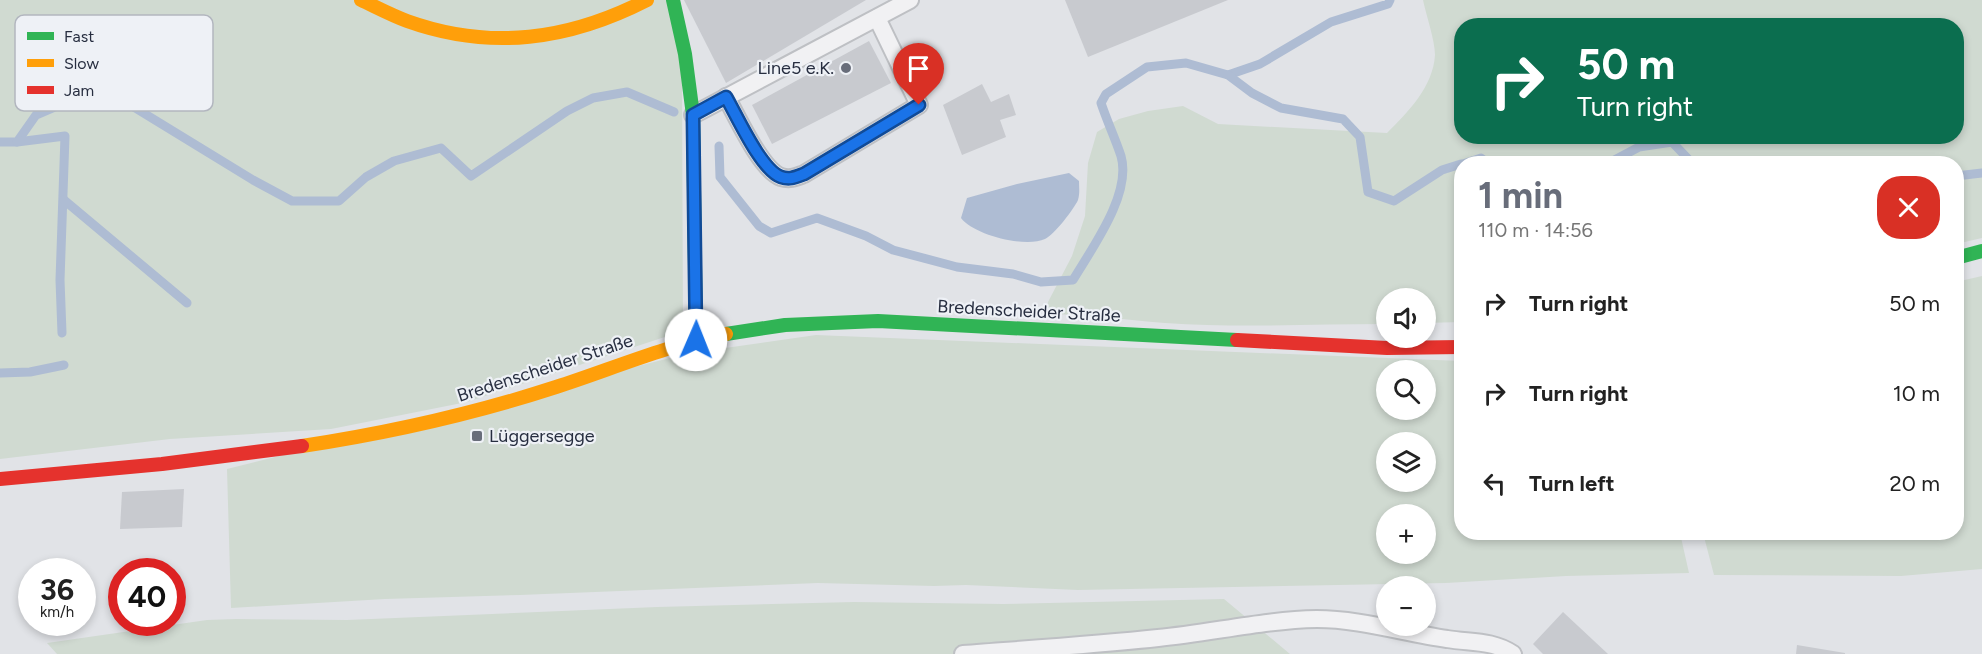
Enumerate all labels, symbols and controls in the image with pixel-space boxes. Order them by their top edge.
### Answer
legend [15,15,213,111]
text: Fast [64,27,94,46]
text: 50 m [1577,39,1675,90]
icon: right [1478,42,1556,120]
pin [893,43,944,105]
icon: arrive [902,52,935,85]
text: Slow [64,54,99,73]
place label: Line5 e.K. [758,57,834,79]
marker: Line5 e.K. [839,61,853,75]
text: Jam [64,81,94,100]
text: Turn right [1577,90,1693,123]
text: 1 min [1478,174,1563,217]
button: close [1877,176,1940,239]
text: 110 m · 14:56 [1478,218,1593,242]
icon: right [1478,287,1511,320]
map controls [1376,288,1436,636]
button: sound [1376,288,1436,348]
text: Turn right [1529,290,1628,317]
text: 50 m [1889,290,1940,317]
street label: Bredenscheider Straße [937,295,1121,327]
position arrow [664,308,728,372]
street label: Bredenscheider Straße [454,329,636,407]
button: search [1376,360,1436,420]
icon: right [1478,377,1511,410]
text: Turn right [1529,380,1628,407]
text: 10 m [1893,380,1940,407]
place label: Lüggersegge [489,425,595,447]
marker: Lüggersegge [470,429,484,443]
button: layers [1376,432,1436,492]
icon: left [1478,467,1511,500]
text: Turn left [1529,470,1615,497]
text: 20 m [1889,470,1940,497]
button: + [1376,504,1436,564]
speed limit sign: 40 [108,558,186,636]
text: 36 [40,571,74,608]
button: − [1376,576,1436,636]
text: km/h [40,603,74,621]

